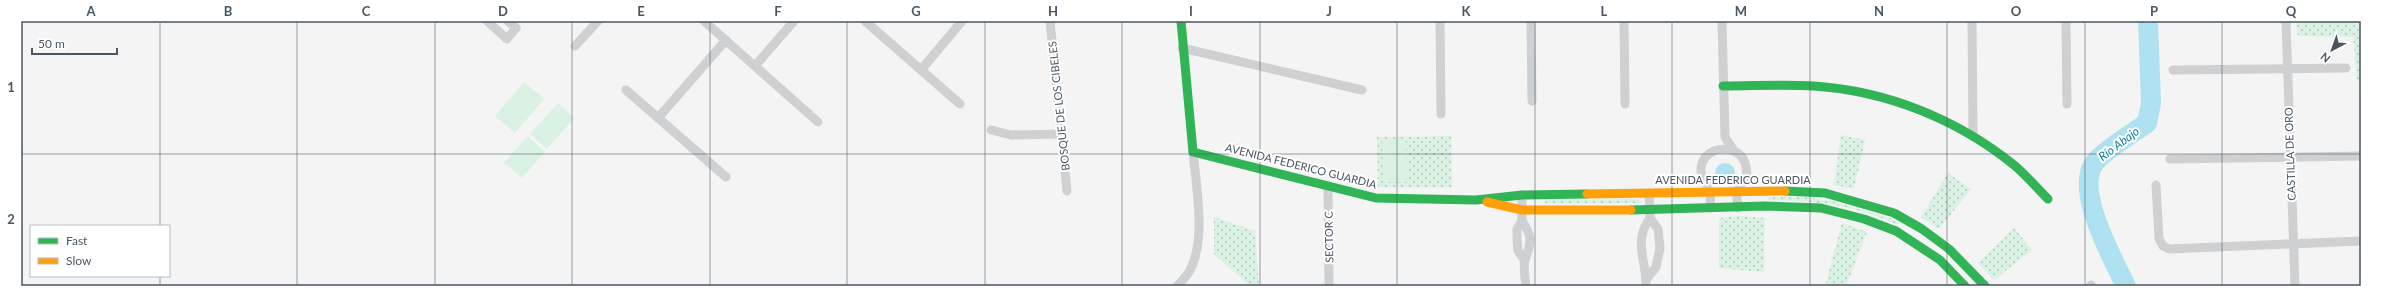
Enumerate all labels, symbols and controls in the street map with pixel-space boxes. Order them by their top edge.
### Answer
text: A [85,3,96,19]
text: B [224,3,233,19]
text: C [362,3,371,19]
text: D [498,3,508,19]
text: E [637,3,645,19]
text: F [774,3,782,19]
text: G [911,3,921,19]
text: H [1048,3,1058,19]
text: I [1189,3,1193,19]
text: J [1326,3,1332,19]
text: K [1462,3,1472,19]
text: L [1601,3,1608,19]
text: M [1735,3,1747,19]
text: N [1874,3,1884,19]
text: O [2011,3,2022,19]
text: P [2150,3,2158,19]
text: Q [2286,3,2297,19]
scale bar [32,30,117,56]
north arrow [2312,30,2352,70]
text: 50 m [38,36,65,51]
street label: BOSQUE DE LOS CIBELES [1045,41,1072,171]
text: N [2318,50,2333,66]
text: 1 [7,79,15,95]
street label: CASTILLA DE ORO [2281,107,2298,201]
water label: Río Abajo [2095,123,2142,164]
street label: AVENIDA FEDERICO GUARDIA [1224,140,1379,191]
street label: AVENIDA FEDERICO GUARDIA [1655,173,1811,186]
text: 2 [7,211,15,227]
street label: SECTOR C [1322,211,1335,263]
legend [30,225,170,277]
text: Fast [66,233,88,248]
text: Slow [66,253,92,268]

